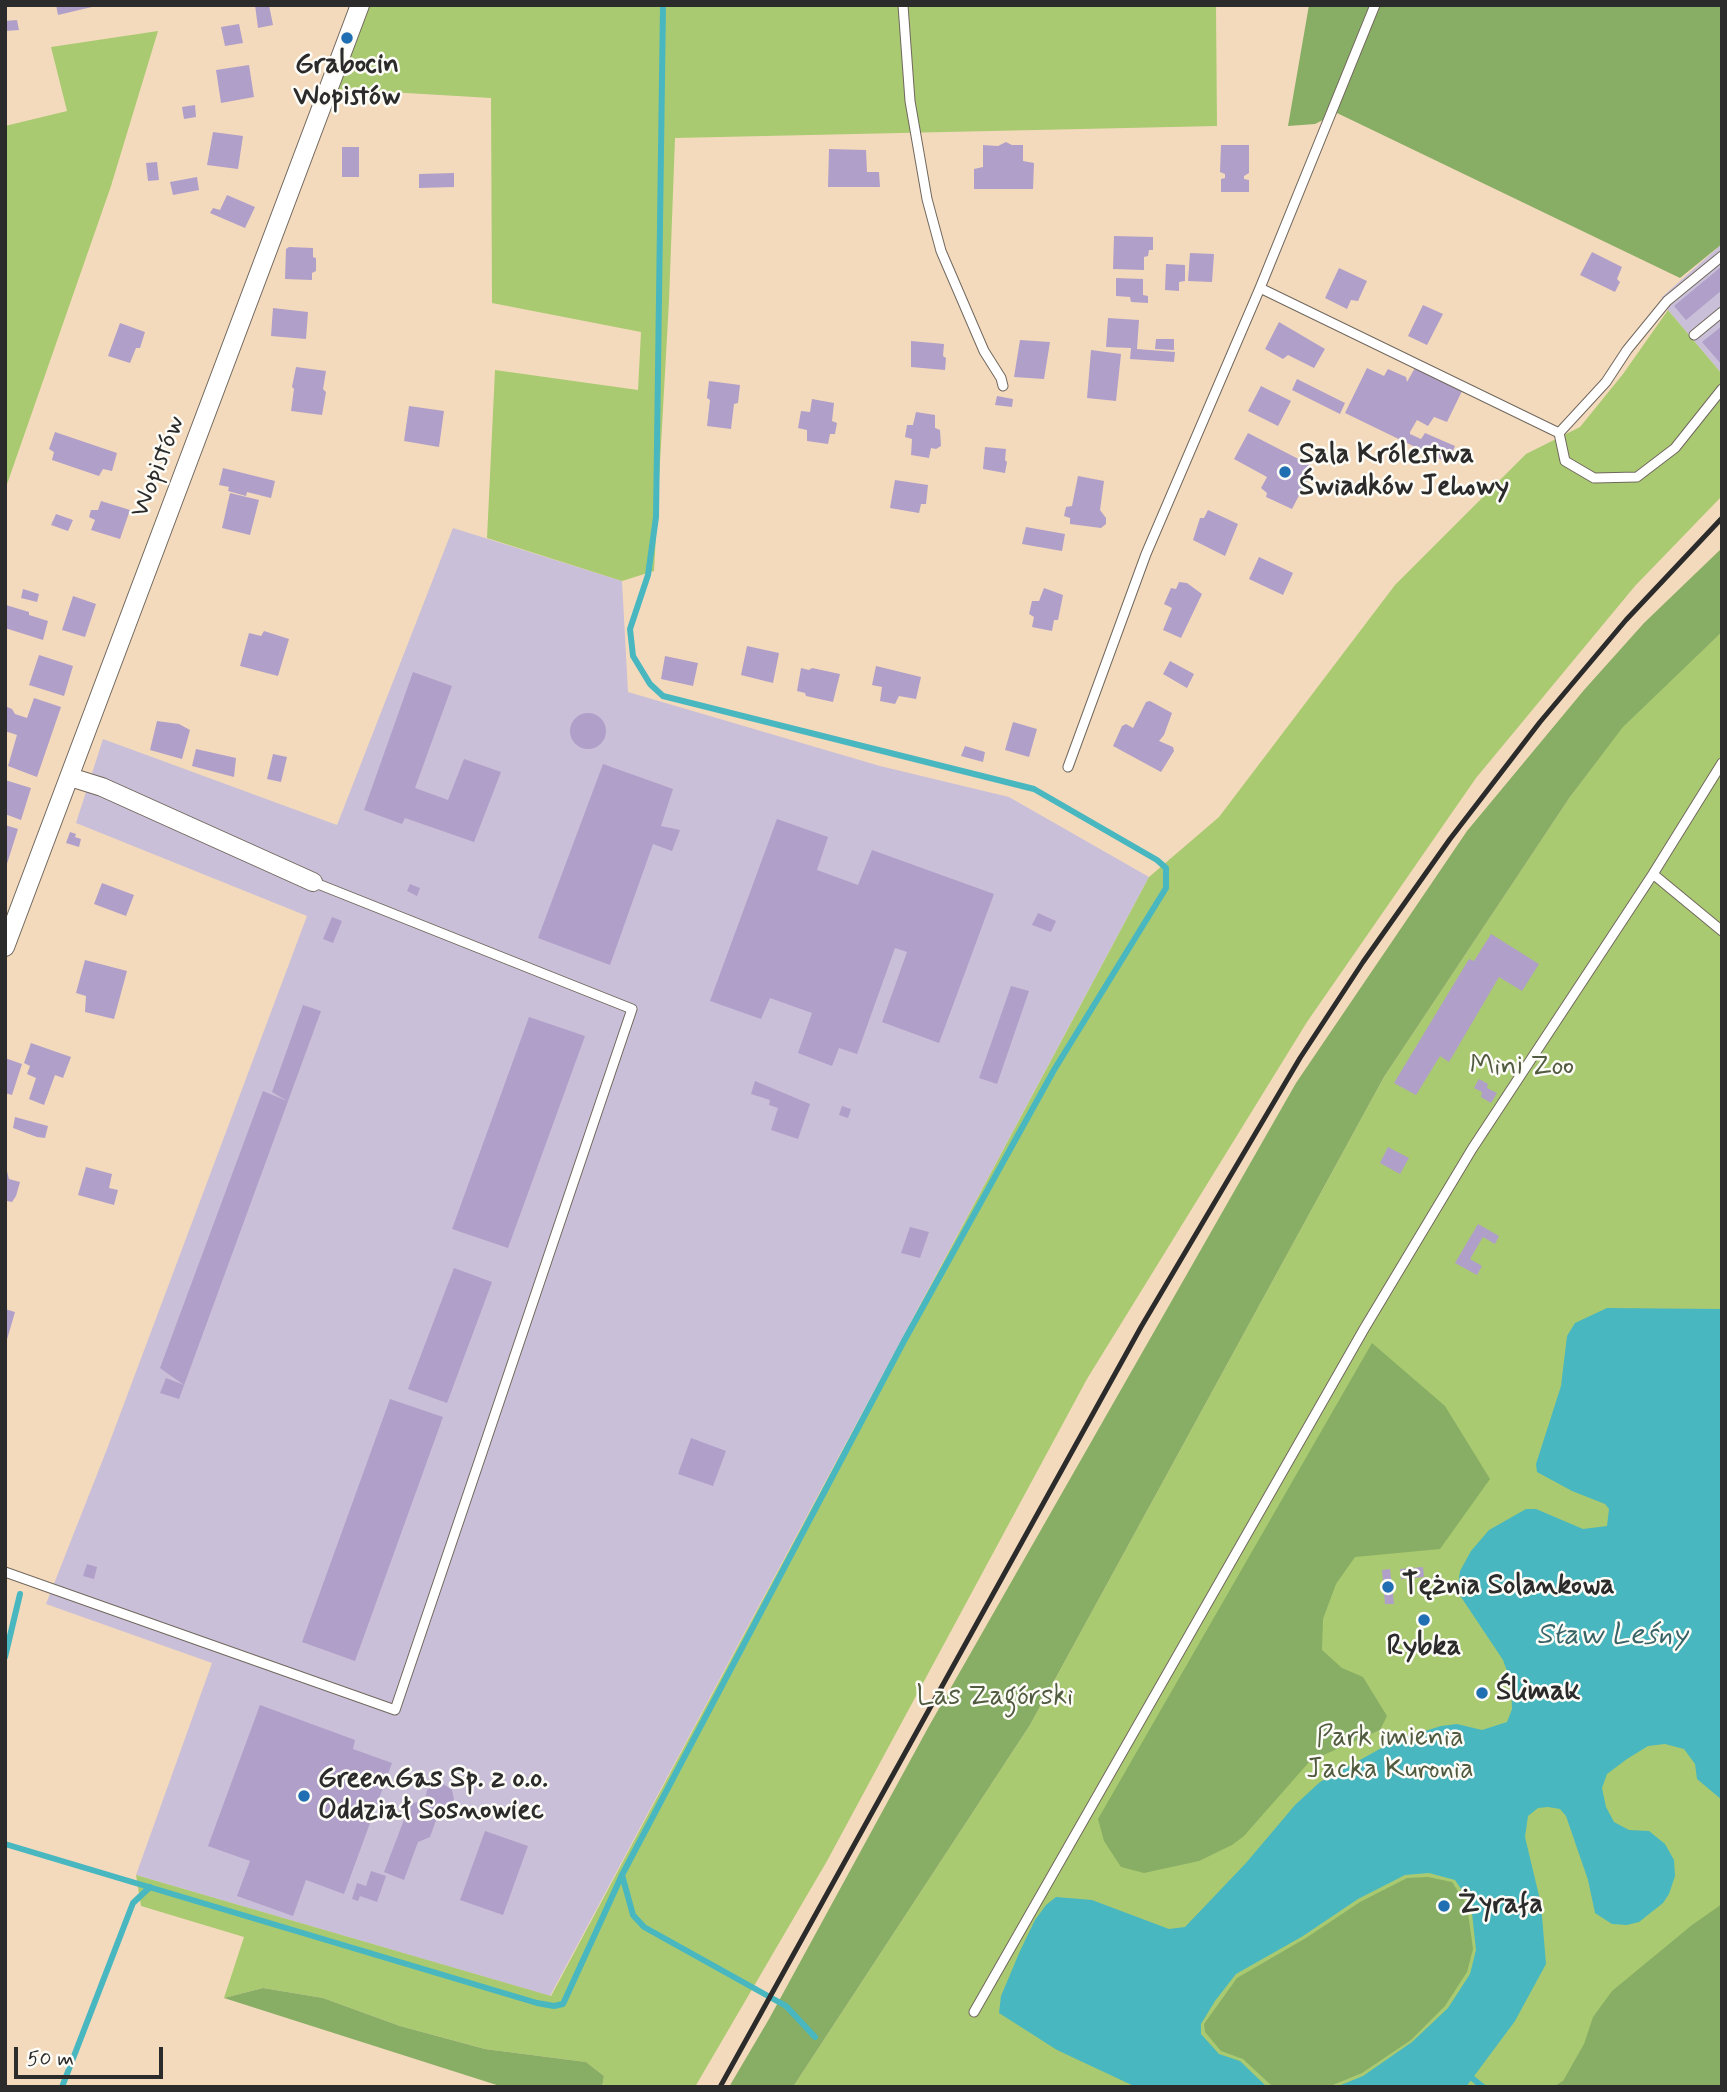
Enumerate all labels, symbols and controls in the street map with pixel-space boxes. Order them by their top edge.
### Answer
marker: Grabocin Wopistów [339,30,355,46]
place label: Grabocin Wopistów [294,49,400,115]
street label: Wopistów [124,411,194,523]
place label: Sala Królestwa Świadków Jehowy [1299,439,1509,505]
marker: Sala Królestwa Świadków Jehowy [1277,464,1293,480]
park label: Mini Zoo [1470,1051,1574,1085]
place label: Tężnia Solankowa [1402,1570,1615,1604]
marker: Tężnia Solankowa [1380,1579,1396,1595]
marker: Rybka [1416,1612,1432,1628]
water label: Staw Leśny [1536,1619,1688,1655]
place label: Rybka [1387,1631,1461,1665]
place label: Ślimak [1496,1676,1580,1710]
park label: Las Zagórski [917,1681,1073,1715]
marker: Ślimak [1474,1685,1490,1701]
park label: Park imienia Jacka Kuronia [1306,1722,1474,1788]
place label: GreenGas Sp. z o.o. Oddział Sosnowiec [318,1763,548,1829]
marker: GreenGas Sp. z o.o. Oddział Sosnowiec [296,1788,312,1804]
place label: Żyrafa [1458,1889,1543,1923]
marker: Żyrafa [1436,1898,1452,1914]
scale bar [18,2032,166,2076]
text: 50 m [27,2045,74,2073]

